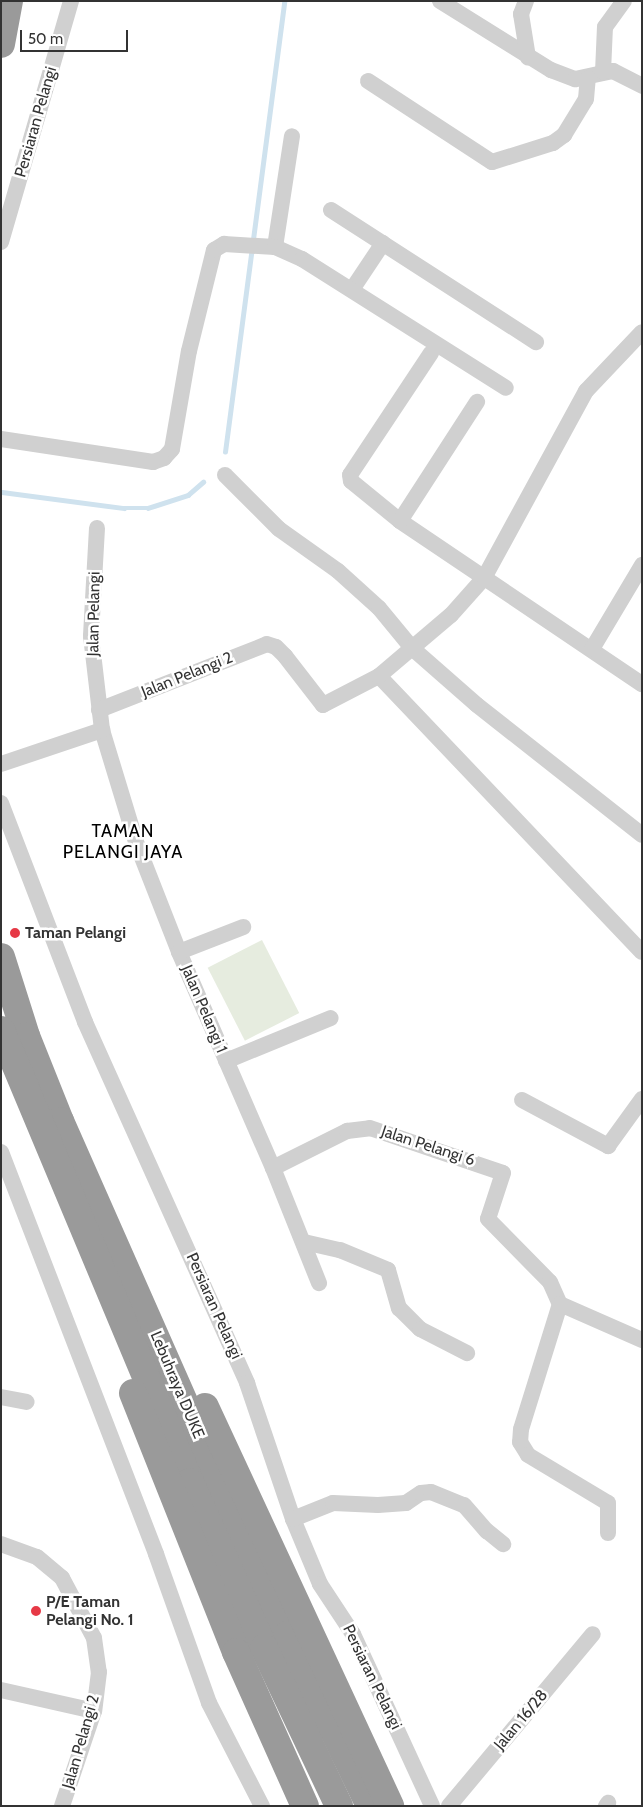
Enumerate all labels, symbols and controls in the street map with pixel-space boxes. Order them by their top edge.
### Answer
scale bar [22,20,130,52]
text: 50 m [28,30,63,48]
street label: Persiaran Pelangi [11,64,61,180]
street label: Jalan Pelangi [84,571,104,657]
street label: Jalan Pelangi 2 [139,648,235,702]
district label: TAMAN PELANGI JAYA [61,821,185,864]
place label: Taman Pelangi [25,923,126,943]
marker: Taman Pelangi [9,927,21,939]
street label: Jalan Pelangi 1 [177,962,231,1056]
street label: Jalan Pelangi 6 [379,1122,477,1170]
street label: Persiaran Pelangi [182,1250,246,1362]
street label: Lebuhraya DUKE [146,1328,208,1442]
place label: P/E Taman Pelangi No. 1 [46,1592,134,1630]
marker: P/E Taman Pelangi No. 1 [30,1605,42,1617]
street label: Persiaran Pelangi [338,1621,406,1733]
street label: Jalan 16/28 [490,1686,552,1754]
street label: Jalan Pelangi 2 [58,1693,104,1791]

